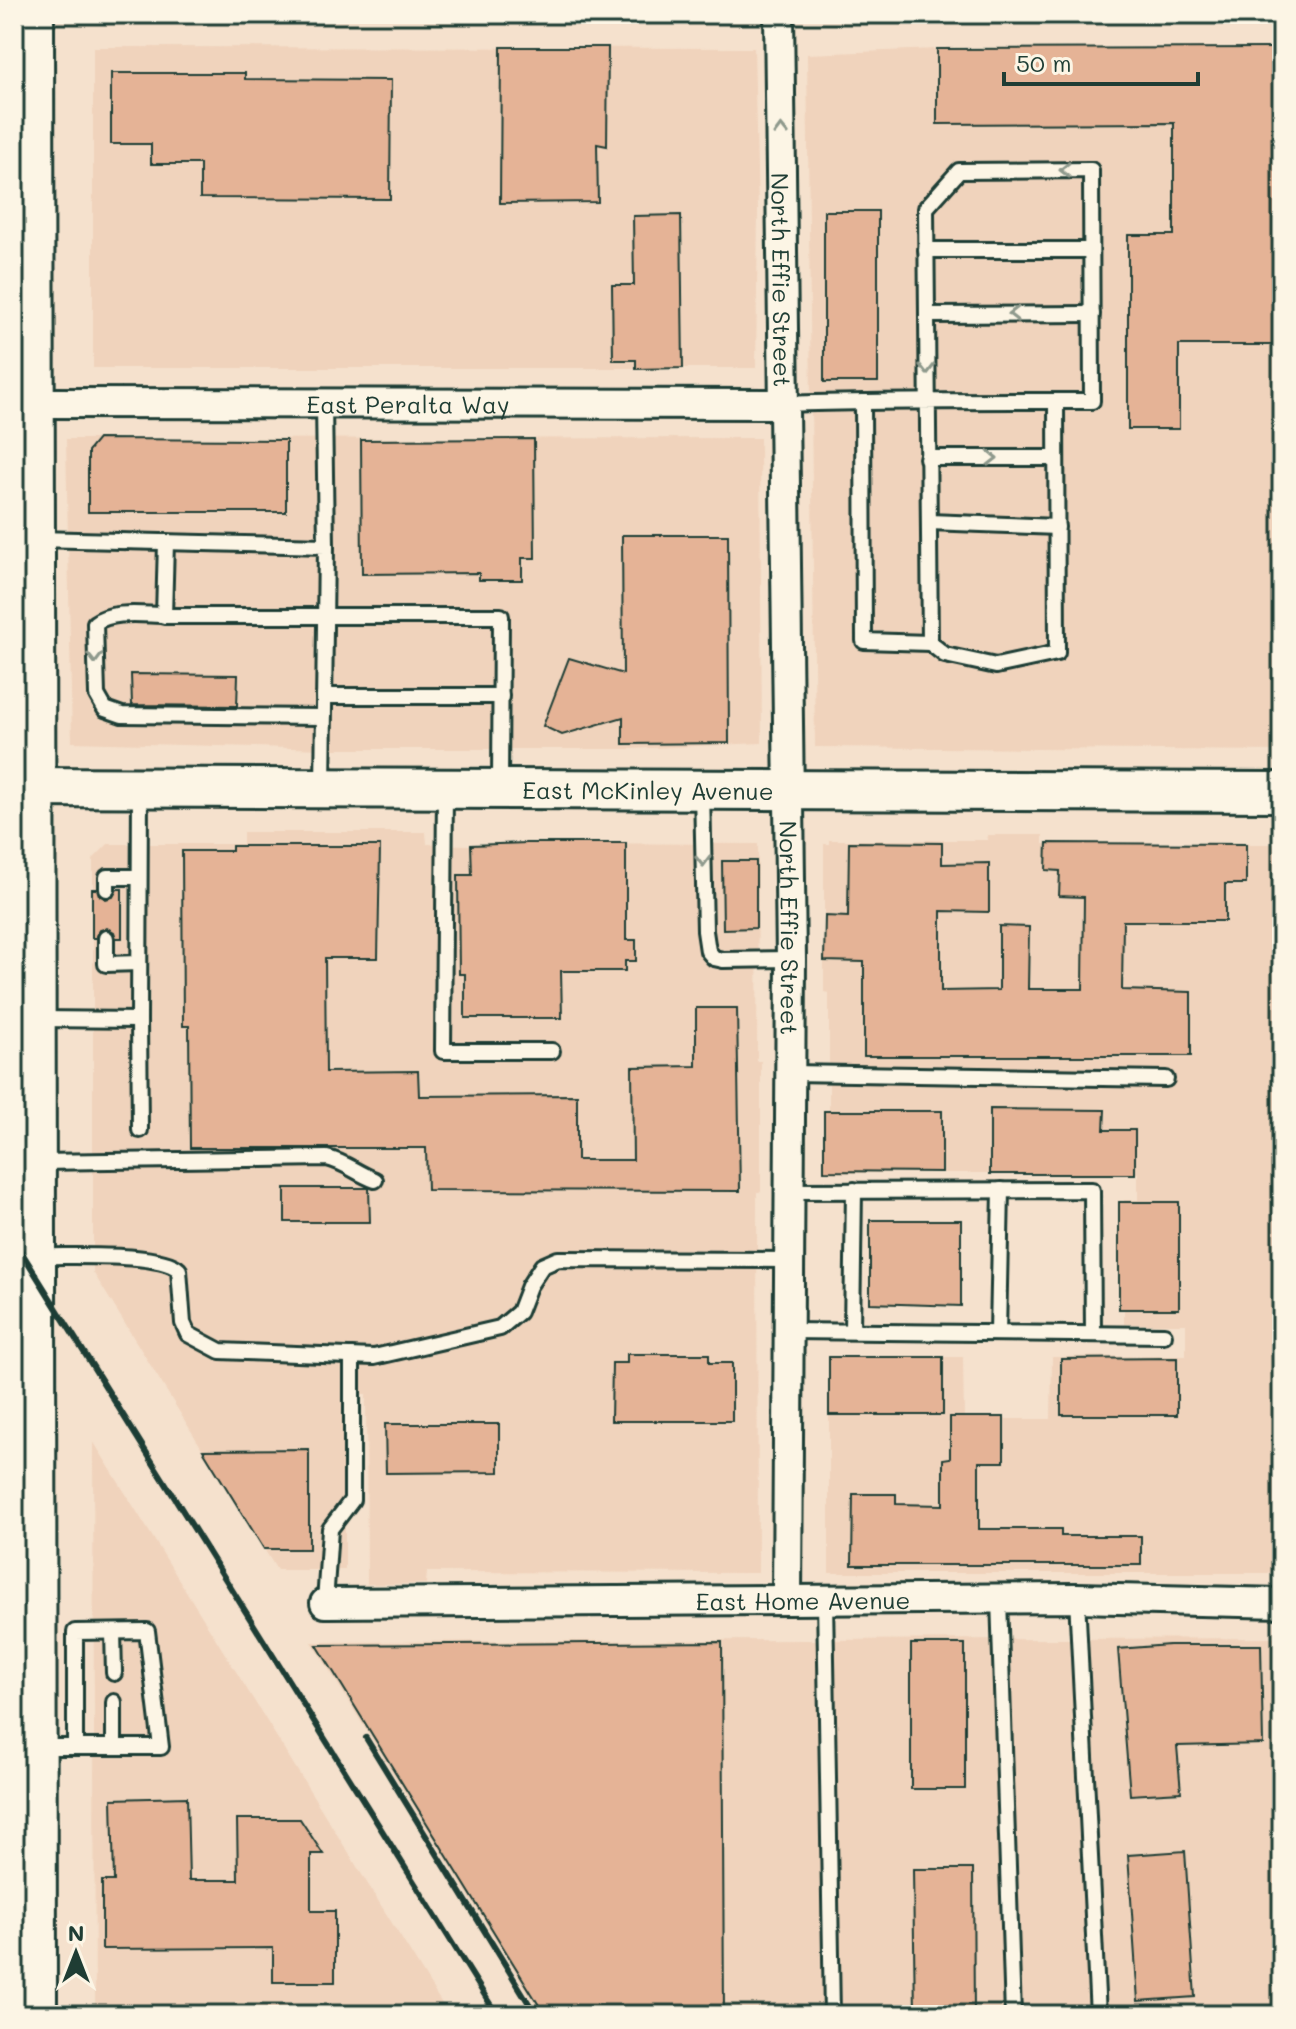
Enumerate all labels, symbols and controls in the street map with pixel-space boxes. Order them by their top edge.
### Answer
scale bar [1004,36,1198,86]
text: 50 m [1016,47,1072,78]
one-way arrow [772,123,790,136]
one-way arrow [1058,161,1071,179]
street label: North Effie Street [766,173,799,387]
one-way arrow [1007,305,1020,323]
one-way arrow [918,363,936,376]
street label: East Peralta Way [306,388,510,419]
one-way arrow [986,449,999,467]
one-way arrow [86,652,104,665]
street label: East McKinley Avenue [522,774,774,805]
street label: North Effie Street [774,820,807,1035]
one-way arrow [695,855,712,868]
street label: East Home Avenue [696,1584,910,1616]
north arrow [36,1913,116,1993]
text: N [68,1918,84,1947]

